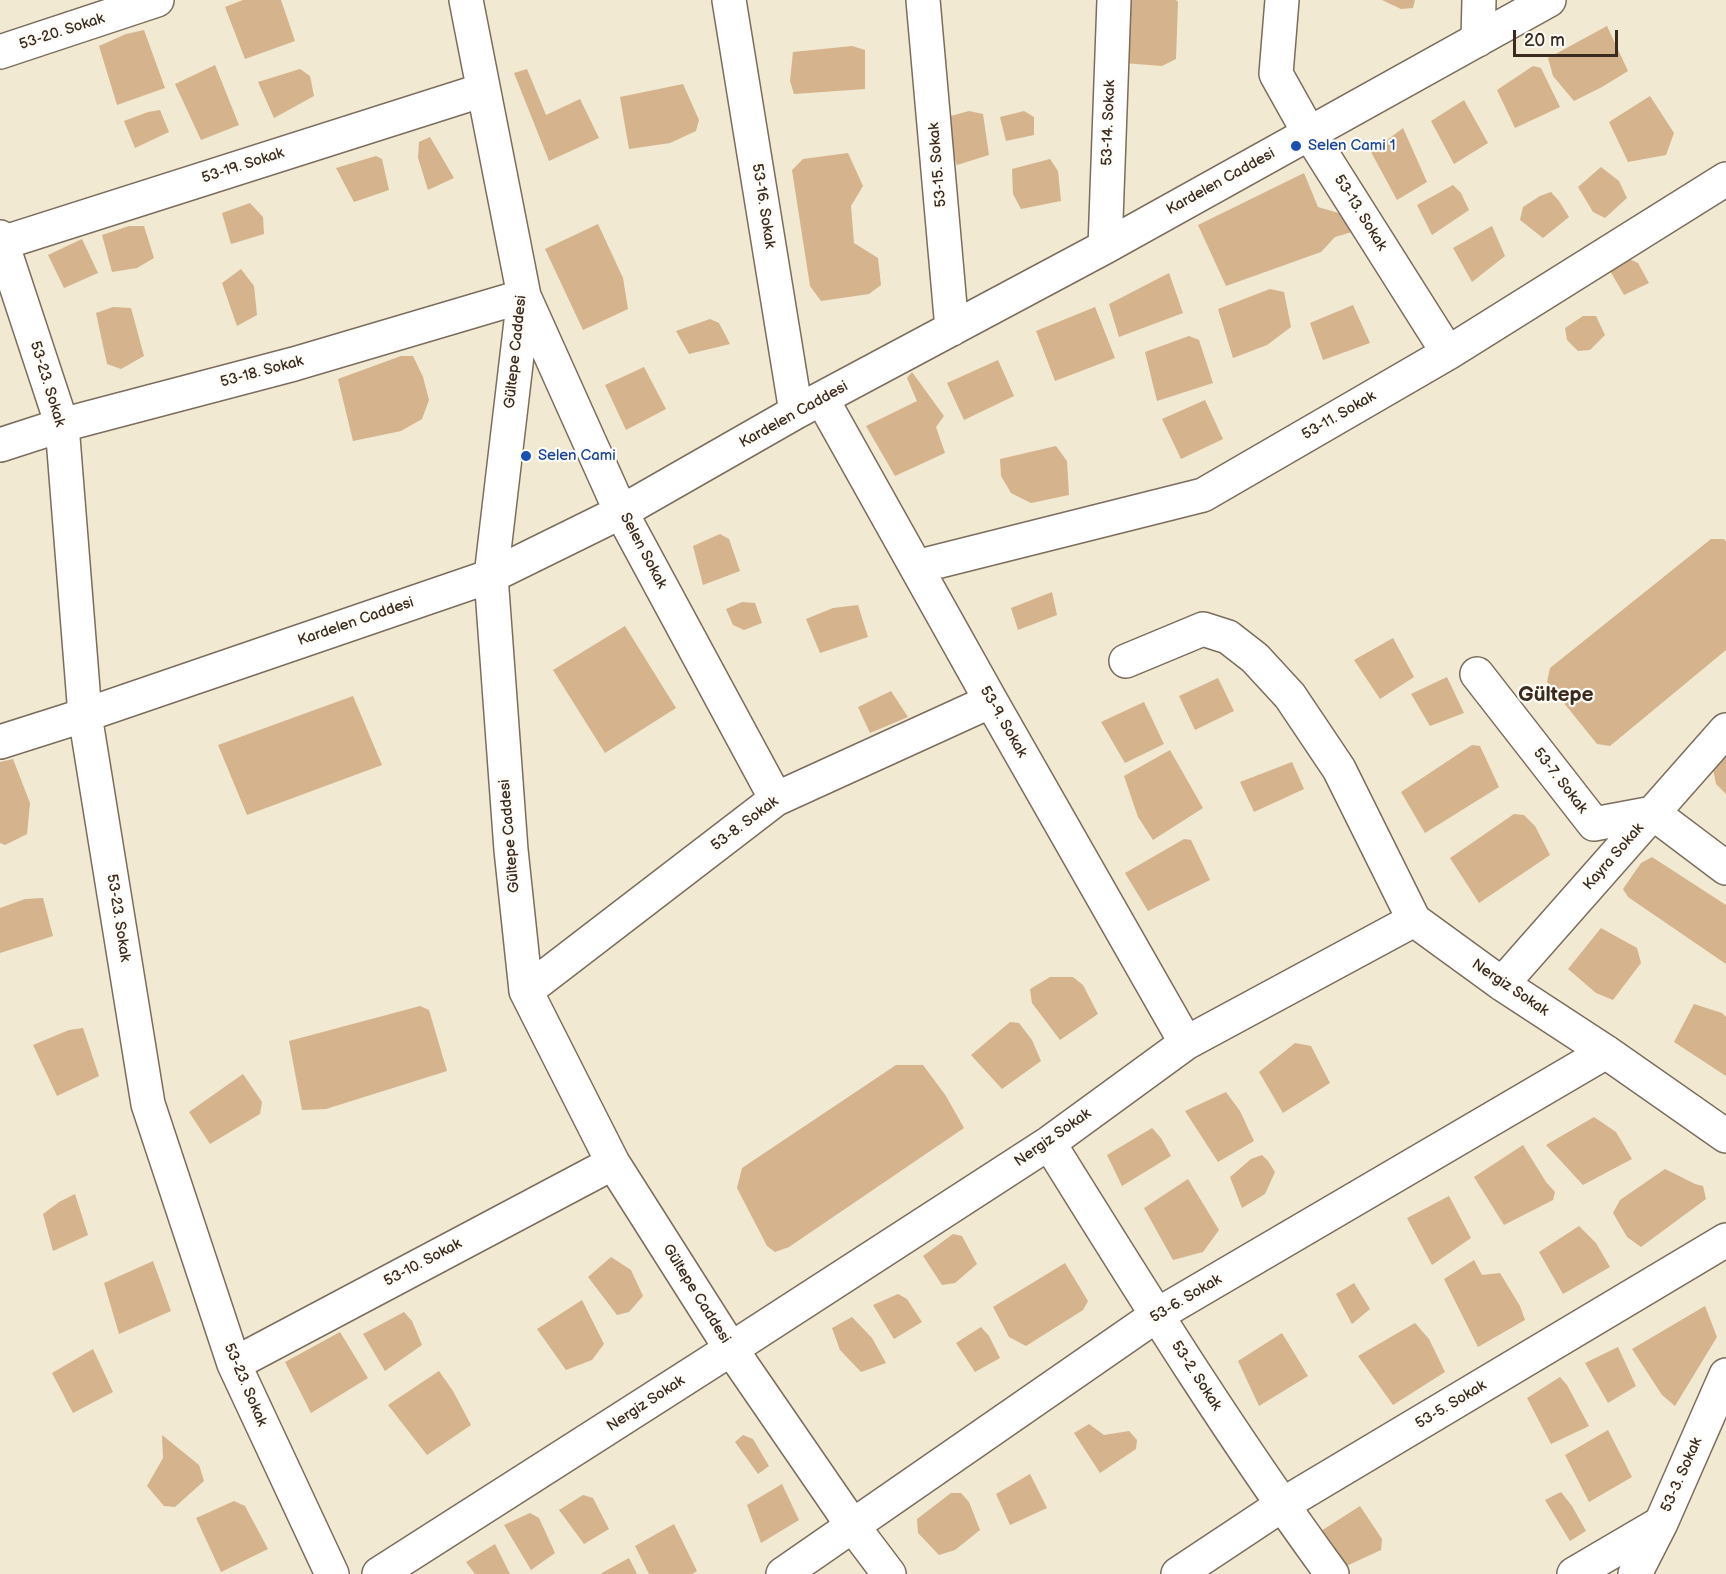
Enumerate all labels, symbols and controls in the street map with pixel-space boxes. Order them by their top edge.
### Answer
street label: 53-20. Sokak [17,10,107,54]
scale bar [1516,18,1621,56]
text: 20 m [1524,30,1565,51]
street label: 53-14. Sokak [1099,80,1119,166]
street label: 53-15. Sokak [925,122,951,208]
place label: Selen Cami 1 [1308,137,1396,155]
marker: Selen Cami 1 [1289,139,1303,153]
street label: 53-19. Sokak [200,144,286,188]
street label: Kardelen Caddesi [1164,145,1278,219]
street label: 53-16. Sokak [747,162,779,250]
street label: 53-13. Sokak [1330,172,1390,254]
street label: Gültepe Caddesi [501,294,531,410]
street label: 53-23. Sokak [25,339,69,429]
street label: 53-18. Sokak [218,352,306,392]
street label: Kardelen Caddesi [737,378,851,452]
street label: 53-11. Sokak [1299,388,1379,444]
place label: Selen Cami [538,447,616,465]
marker: Selen Cami [519,449,533,463]
street label: Selen Sokak [616,510,670,592]
street label: Kardelen Caddesi [296,594,416,650]
street label: 53-9. Sokak [975,683,1031,761]
district label: Gültepe [1518,683,1594,709]
street label: 53-7. Sokak [1529,745,1591,817]
street label: Gültepe Caddesi [496,778,524,894]
street label: 53-8. Sokak [708,793,782,855]
street label: Kayra Sokak [1580,820,1648,894]
street label: 53-23. Sokak [102,873,134,963]
street label: Nergiz Sokak [1468,956,1552,1020]
street label: Nergiz Sokak [1011,1105,1095,1171]
street label: 53-10. Sokak [381,1235,465,1291]
street label: Gültepe Caddesi [658,1241,734,1347]
street label: 53-6. Sokak [1147,1271,1225,1327]
street label: 53-2. Sokak [1167,1338,1225,1414]
street label: 53-23. Sokak [219,1341,271,1429]
street label: Nergiz Sokak [604,1372,688,1436]
street label: 53-5. Sokak [1412,1377,1490,1433]
street label: 53-3. Sokak [1658,1435,1706,1515]

